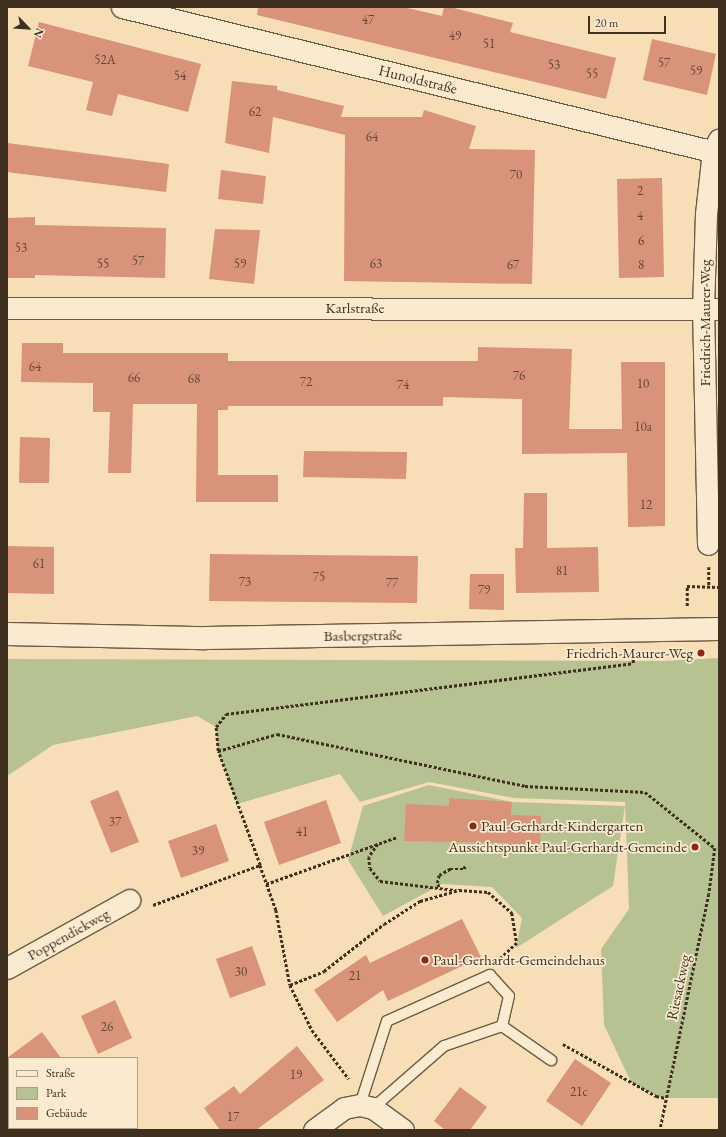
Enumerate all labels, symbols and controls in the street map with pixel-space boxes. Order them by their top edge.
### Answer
north arrow [8,8,48,48]
scale bar [590,8,668,34]
house number: 47 [362,12,374,28]
text: 20 m [595,15,618,31]
text: N [31,26,47,40]
house number: 49 [449,28,461,44]
house number: 51 [483,36,495,52]
house number: 52A [94,52,116,68]
house number: 57 [658,55,670,71]
house number: 53 [548,57,560,73]
street label: Hunoldstraße [377,61,459,97]
house number: 59 [690,63,702,79]
house number: 55 [586,66,598,82]
house number: 54 [174,68,186,84]
house number: 62 [249,104,261,120]
house number: 64 [366,129,378,145]
house number: 70 [510,167,522,183]
house number: 2 [637,183,643,199]
house number: 4 [637,208,643,224]
house number: 6 [638,233,644,249]
house number: 53 [15,240,27,256]
house number: 57 [132,253,144,269]
house number: 55 [97,256,109,272]
house number: 59 [234,256,246,272]
house number: 63 [370,256,382,272]
house number: 67 [507,257,519,273]
house number: 8 [638,257,644,273]
street label: Friedrich-Maurer-Weg [696,260,714,386]
street label: Karlstraße [326,299,384,317]
house number: 64 [29,359,41,375]
house number: 76 [513,368,525,384]
house number: 66 [128,370,140,386]
house number: 68 [188,371,200,387]
house number: 72 [300,374,312,390]
house number: 10 [637,376,649,392]
house number: 74 [397,377,409,393]
house number: 10a [634,419,652,435]
house number: 12 [640,497,652,513]
house number: 61 [33,556,45,572]
house number: 81 [556,563,568,579]
house number: 75 [313,569,325,585]
house number: 73 [239,574,251,590]
house number: 77 [386,575,398,591]
house number: 79 [478,582,490,598]
street label: Basbergstraße [323,625,403,645]
place label: Friedrich-Maurer-Weg [566,644,693,662]
marker: Friedrich-Maurer-Weg [696,648,706,658]
house number: 37 [109,814,121,830]
place label: Paul-Gerhardt-Kindergarten [481,817,643,835]
marker: Paul-Gerhardt-Kindergarten [468,821,478,831]
house number: 41 [296,824,308,840]
place label: Aussichtspunkt Paul-Gerhardt-Gemeinde [448,838,687,856]
marker: Aussichtspunkt Paul-Gerhardt-Gemeinde [690,842,700,852]
house number: 39 [192,843,204,859]
street label: Poppendiekweg [24,904,112,964]
place label: Paul-Gerhardt-Gemeindehaus [433,951,605,969]
street label: Riesackweg [662,953,694,1021]
marker: Paul-Gerhardt-Gemeindehaus [420,955,430,965]
house number: 30 [235,964,247,980]
house number: 21 [349,968,361,984]
house number: 26 [101,1019,113,1035]
legend [8,1057,138,1129]
text: Straße [46,1065,75,1081]
house number: 19 [290,1067,302,1083]
house number: 21c [570,1084,588,1100]
text: Park [46,1085,66,1101]
text: Gebäude [46,1105,87,1121]
house number: 17 [227,1109,239,1125]

